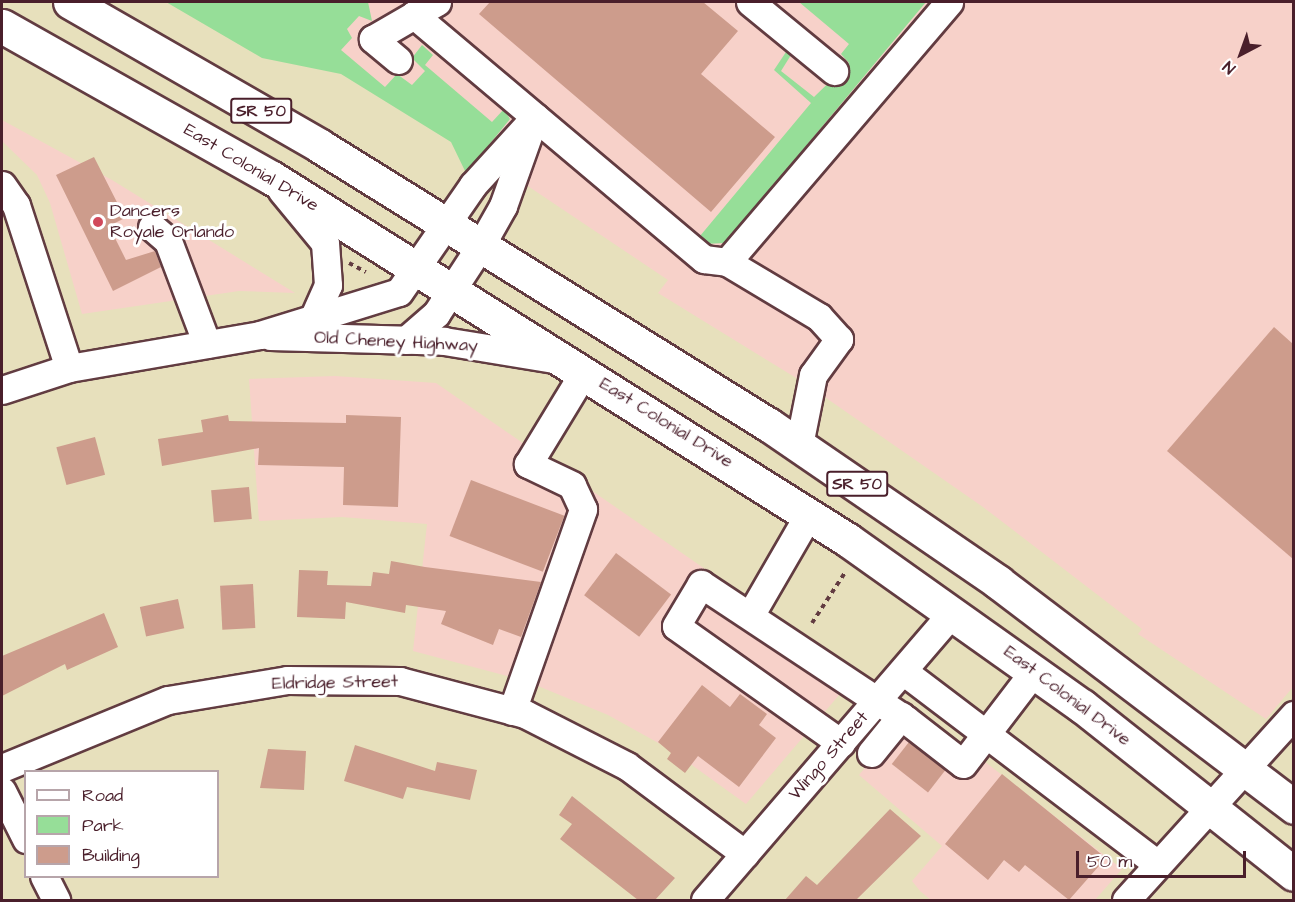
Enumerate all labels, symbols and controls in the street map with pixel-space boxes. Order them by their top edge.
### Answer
north arrow [1211,24,1271,84]
text: N [1218,56,1240,79]
road number: SR 50 [230,98,292,124]
street label: East Colonial Drive [180,119,322,217]
place label: Dancers Royale Orlando [110,201,234,244]
marker: Dancers Royale Orlando [91,215,105,229]
street label: Old Cheney Highway [314,327,478,357]
street label: East Colonial Drive [595,373,737,473]
road number: SR 50 [826,471,888,497]
street label: East Colonial Drive [999,641,1135,751]
street label: Eldridge Street [272,671,398,695]
street label: Wingo Street [785,707,873,805]
legend [24,770,219,878]
text: Road [82,783,123,808]
text: Park [82,813,124,838]
scale bar [1079,839,1248,877]
text: Building [82,843,140,868]
text: 50 m [1087,849,1132,874]

